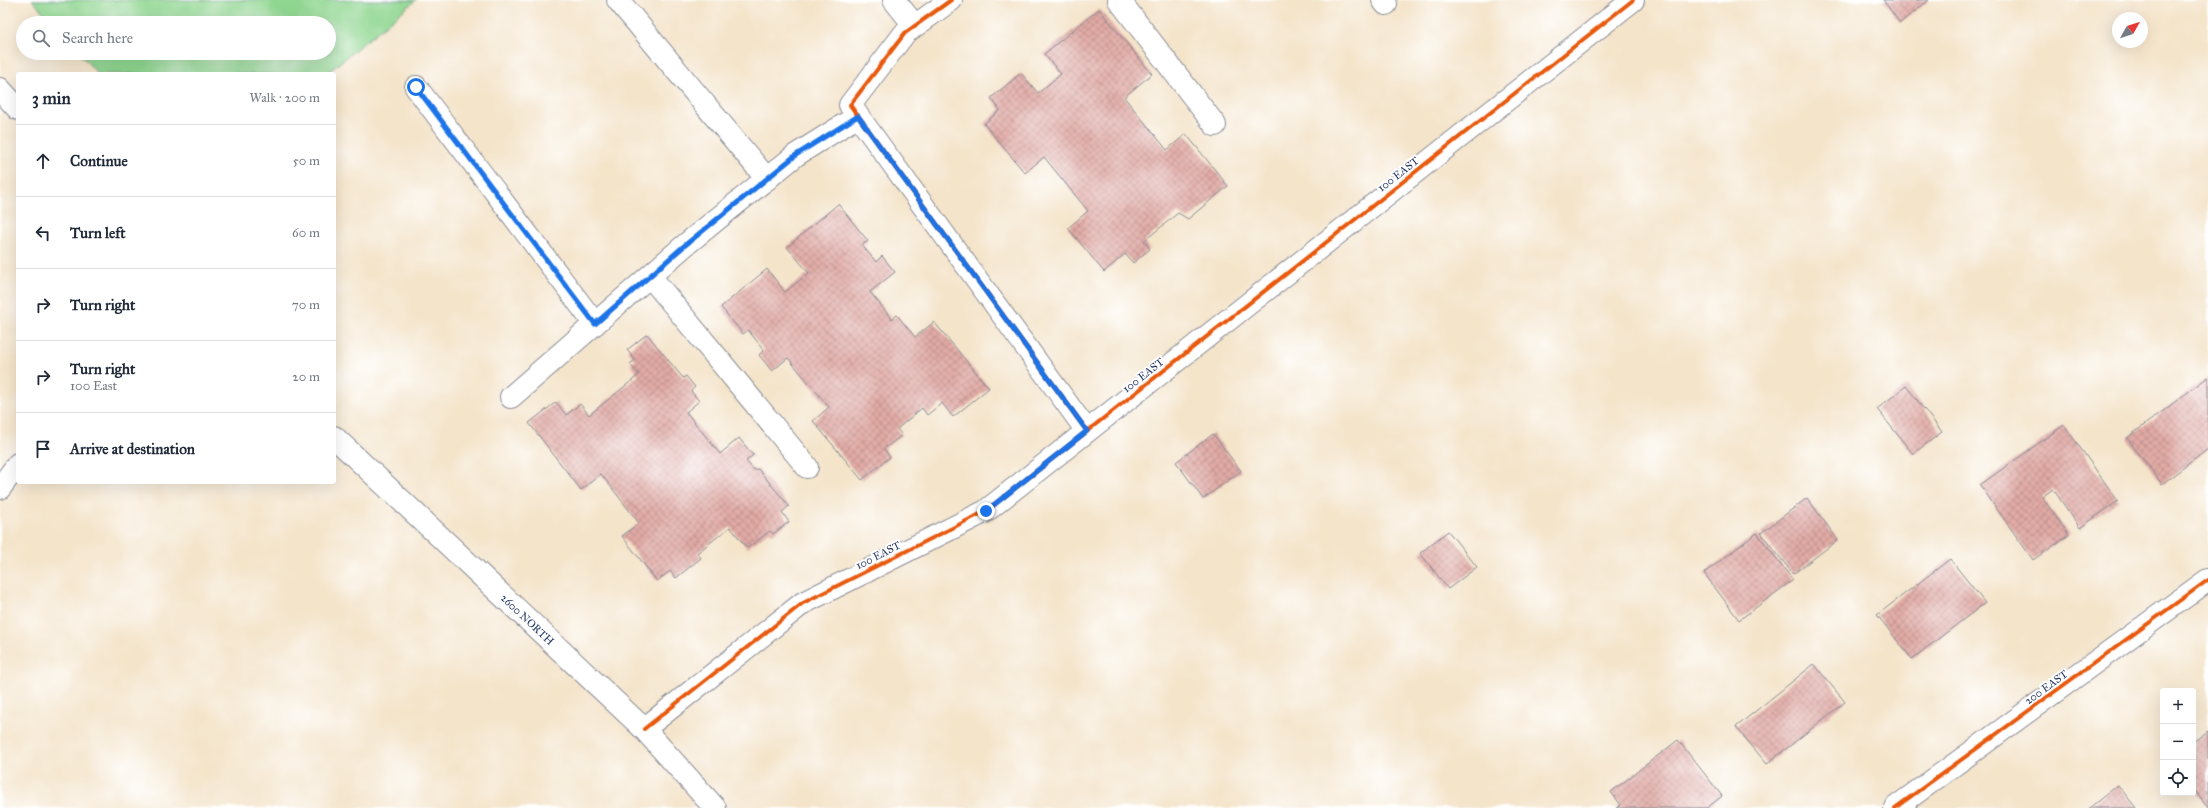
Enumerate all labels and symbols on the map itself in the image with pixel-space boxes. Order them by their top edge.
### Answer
north arrow [2112,12,2148,48]
route start [407,78,425,96]
street label: 100 EAST [1375,154,1422,194]
street label: 100 EAST [1120,355,1167,395]
route end [977,502,995,520]
street label: 100 EAST [854,538,903,572]
street label: 2600 NORTH [498,592,557,648]
street label: 200 EAST [2022,667,2071,707]

